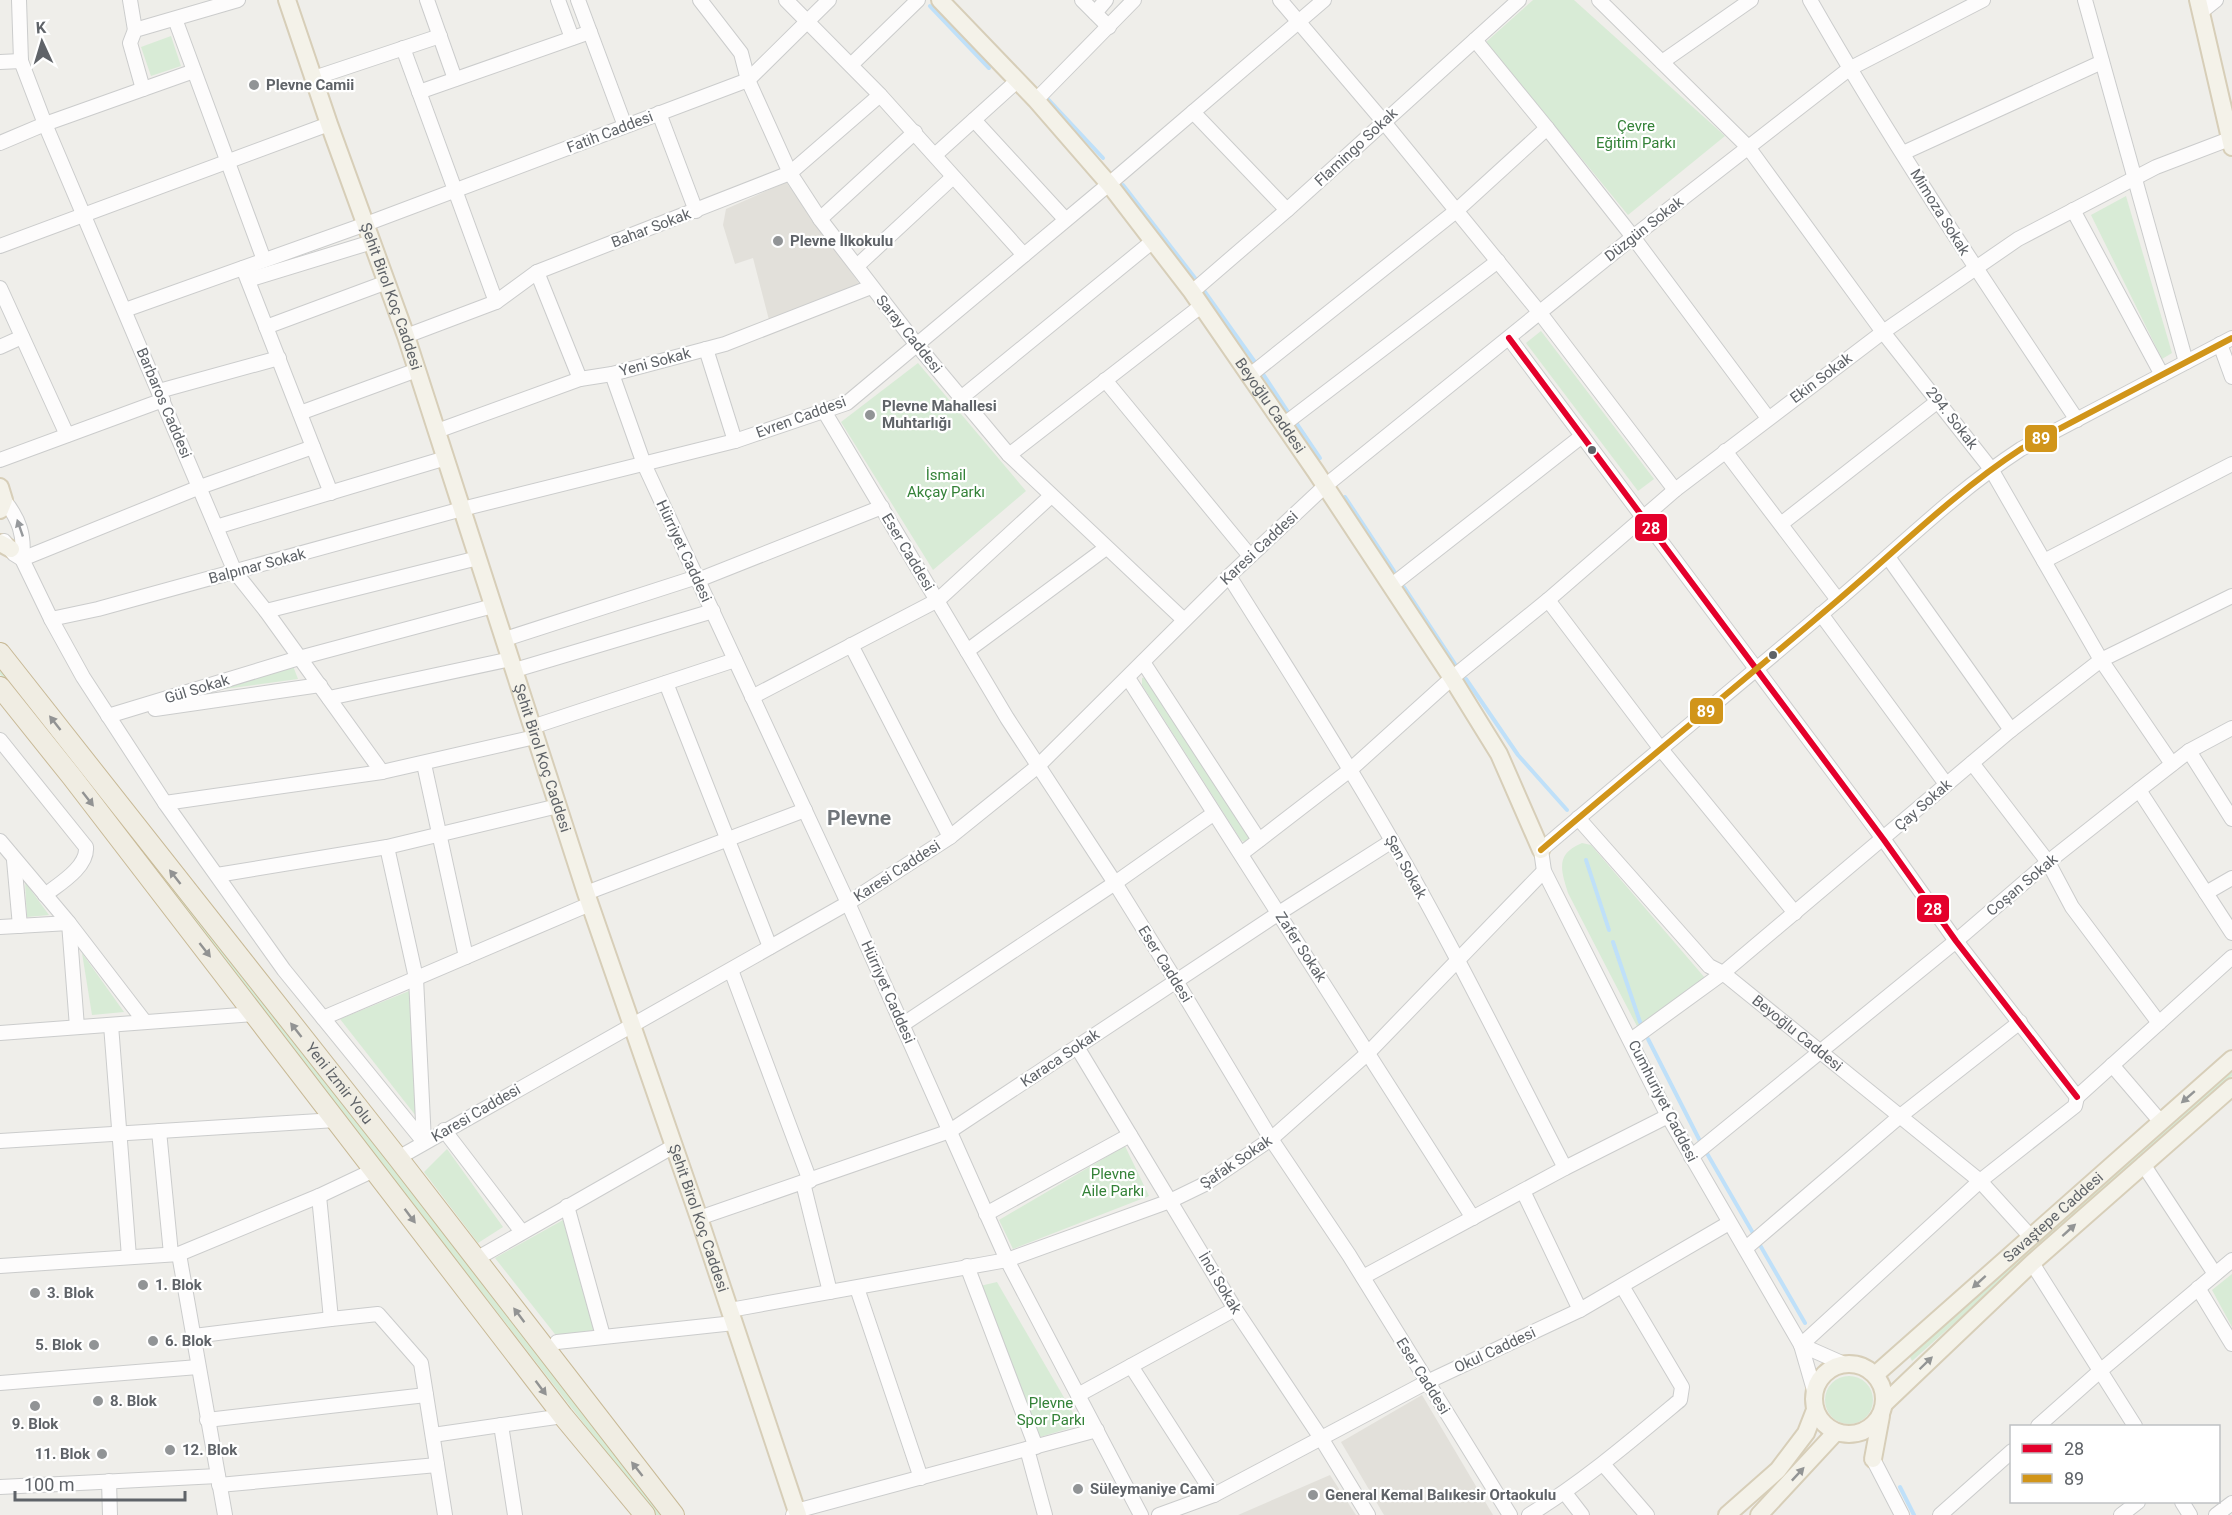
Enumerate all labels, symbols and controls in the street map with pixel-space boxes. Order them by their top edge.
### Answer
north arrow [12,12,72,72]
text: K [35,18,48,37]
place label: Plevne Camii [266,76,354,94]
marker: Plevne Camii [247,78,261,92]
street label: Flamingo Sokak [1311,104,1401,190]
street label: Fatih Caddesi [564,107,656,157]
park label: Çevre Eğitim Parkı [1596,117,1676,152]
street label: Mimoza Sokak [1906,165,1974,259]
street label: Düzgün Sokak [1601,192,1687,265]
street label: Bahar Sokak [609,204,694,251]
street label: Şehit Birol Koç Caddesi [357,220,425,372]
place label: Plevne İlkokulu [790,232,893,250]
marker: Plevne İlkokulu [771,234,785,248]
street label: Saray Caddesi [872,291,946,377]
street label: Yeni Sokak [617,344,693,380]
street label: Barbaros Caddesi [133,345,195,461]
street label: Ekin Sokak [1787,349,1856,407]
street label: Beyoğlu Caddesi [1231,355,1309,456]
street label: 294. Sokak [1922,383,1982,453]
street label: Evren Caddesi [753,392,849,442]
place label: Plevne Mahallesi Muhtarlığı [882,397,997,432]
marker: Plevne Mahallesi Muhtarlığı [863,408,877,422]
line badge: 89 [2024,424,2058,453]
text: 89 [2032,429,2050,448]
unlabelled marker [1586,444,1598,456]
park label: İsmail Akçay Parkı [907,466,985,501]
street label: Hürriyet Caddesi [652,497,716,605]
street label: Karesi Caddesi [1216,507,1302,589]
street label: Eser Caddesi [878,510,938,594]
line badge: 28 [1634,513,1668,542]
one-way arrow [14,519,24,537]
text: 28 [1642,519,1660,538]
street label: Balpınar Sokak [207,544,308,588]
unlabelled marker [1767,649,1779,661]
street label: Gül Sokak [162,671,232,707]
street label: Şehit Birol Koç Caddesi [510,682,575,835]
line badge: 89 [1689,697,1724,725]
text: 89 [1697,702,1715,721]
one-way arrow [48,715,61,731]
street label: Çay Sokak [1891,775,1955,835]
one-way arrow [82,791,94,806]
district label: Plevne [827,806,891,830]
street label: Şen Sokak [1381,832,1431,902]
street label: Karesi Caddesi [850,836,944,906]
street label: Coşan Sokak [1983,850,2061,920]
one-way arrow [170,869,182,884]
line badge: 28 [1916,894,1950,923]
text: 28 [1924,900,1942,919]
street label: Zafer Sokak [1272,909,1330,986]
street label: Eser Caddesi [1134,922,1196,1006]
street label: Hürriyet Caddesi [857,938,919,1046]
one-way arrow [198,942,210,957]
street label: Beyoğlu Caddesi [1749,991,1846,1075]
one-way arrow [289,1022,302,1038]
street label: Karaca Sokak [1017,1025,1103,1091]
street label: Cumhuriyet Caddesi [1625,1037,1701,1165]
street label: Yeni İzmir Yolu [302,1039,377,1128]
street label: Karesi Caddesi [428,1080,524,1146]
one-way arrow [2181,1090,2196,1103]
street label: Şafak Sokak [1197,1131,1276,1193]
street label: Şehit Birol Koç Caddesi [665,1142,732,1294]
park label: Plevne Aile Parkı [1082,1165,1144,1200]
street label: Savaştepe Caddesi [2000,1168,2107,1266]
one-way arrow [404,1208,416,1224]
one-way arrow [2061,1224,2076,1237]
street label: İnci Sokak [1195,1249,1246,1317]
one-way arrow [1972,1275,1987,1288]
place label: 1. Blok [155,1276,203,1294]
marker: 1. Blok [136,1278,150,1292]
place label: 3. Blok [47,1284,95,1302]
marker: 3. Blok [28,1286,42,1300]
one-way arrow [513,1307,525,1322]
street label: Okul Caddesi [1451,1323,1539,1377]
place label: 6. Blok [165,1332,213,1350]
marker: 6. Blok [146,1334,160,1348]
street label: Eser Caddesi [1392,1334,1454,1418]
place label: 5. Blok [35,1336,83,1354]
marker: 5. Blok [87,1338,101,1352]
one-way arrow [1919,1357,1933,1371]
one-way arrow [535,1380,547,1395]
place label: 8. Blok [110,1392,158,1410]
marker: 8. Blok [91,1394,105,1408]
park label: Plevne Spor Parkı [1017,1394,1085,1429]
marker: 9. Blok [28,1399,42,1413]
place label: 9. Blok [12,1415,59,1433]
legend [2010,1425,2220,1503]
text: 28 [2064,1438,2084,1459]
place label: 12. Blok [182,1441,238,1459]
marker: 12. Blok [163,1443,177,1457]
place label: 11. Blok [35,1445,91,1463]
marker: 11. Blok [95,1447,109,1461]
one-way arrow [632,1462,644,1477]
scale bar [15,1464,184,1502]
one-way arrow [1791,1467,1804,1482]
text: 89 [2064,1468,2084,1489]
text: 100 m [24,1474,75,1495]
place label: Süleymaniye Cami [1090,1480,1215,1498]
marker: Süleymaniye Cami [1071,1482,1085,1496]
place label: General Kemal Balıkesir Ortaokulu [1325,1486,1556,1504]
marker: General Kemal Balıkesir Ortaokulu [1306,1488,1320,1502]

